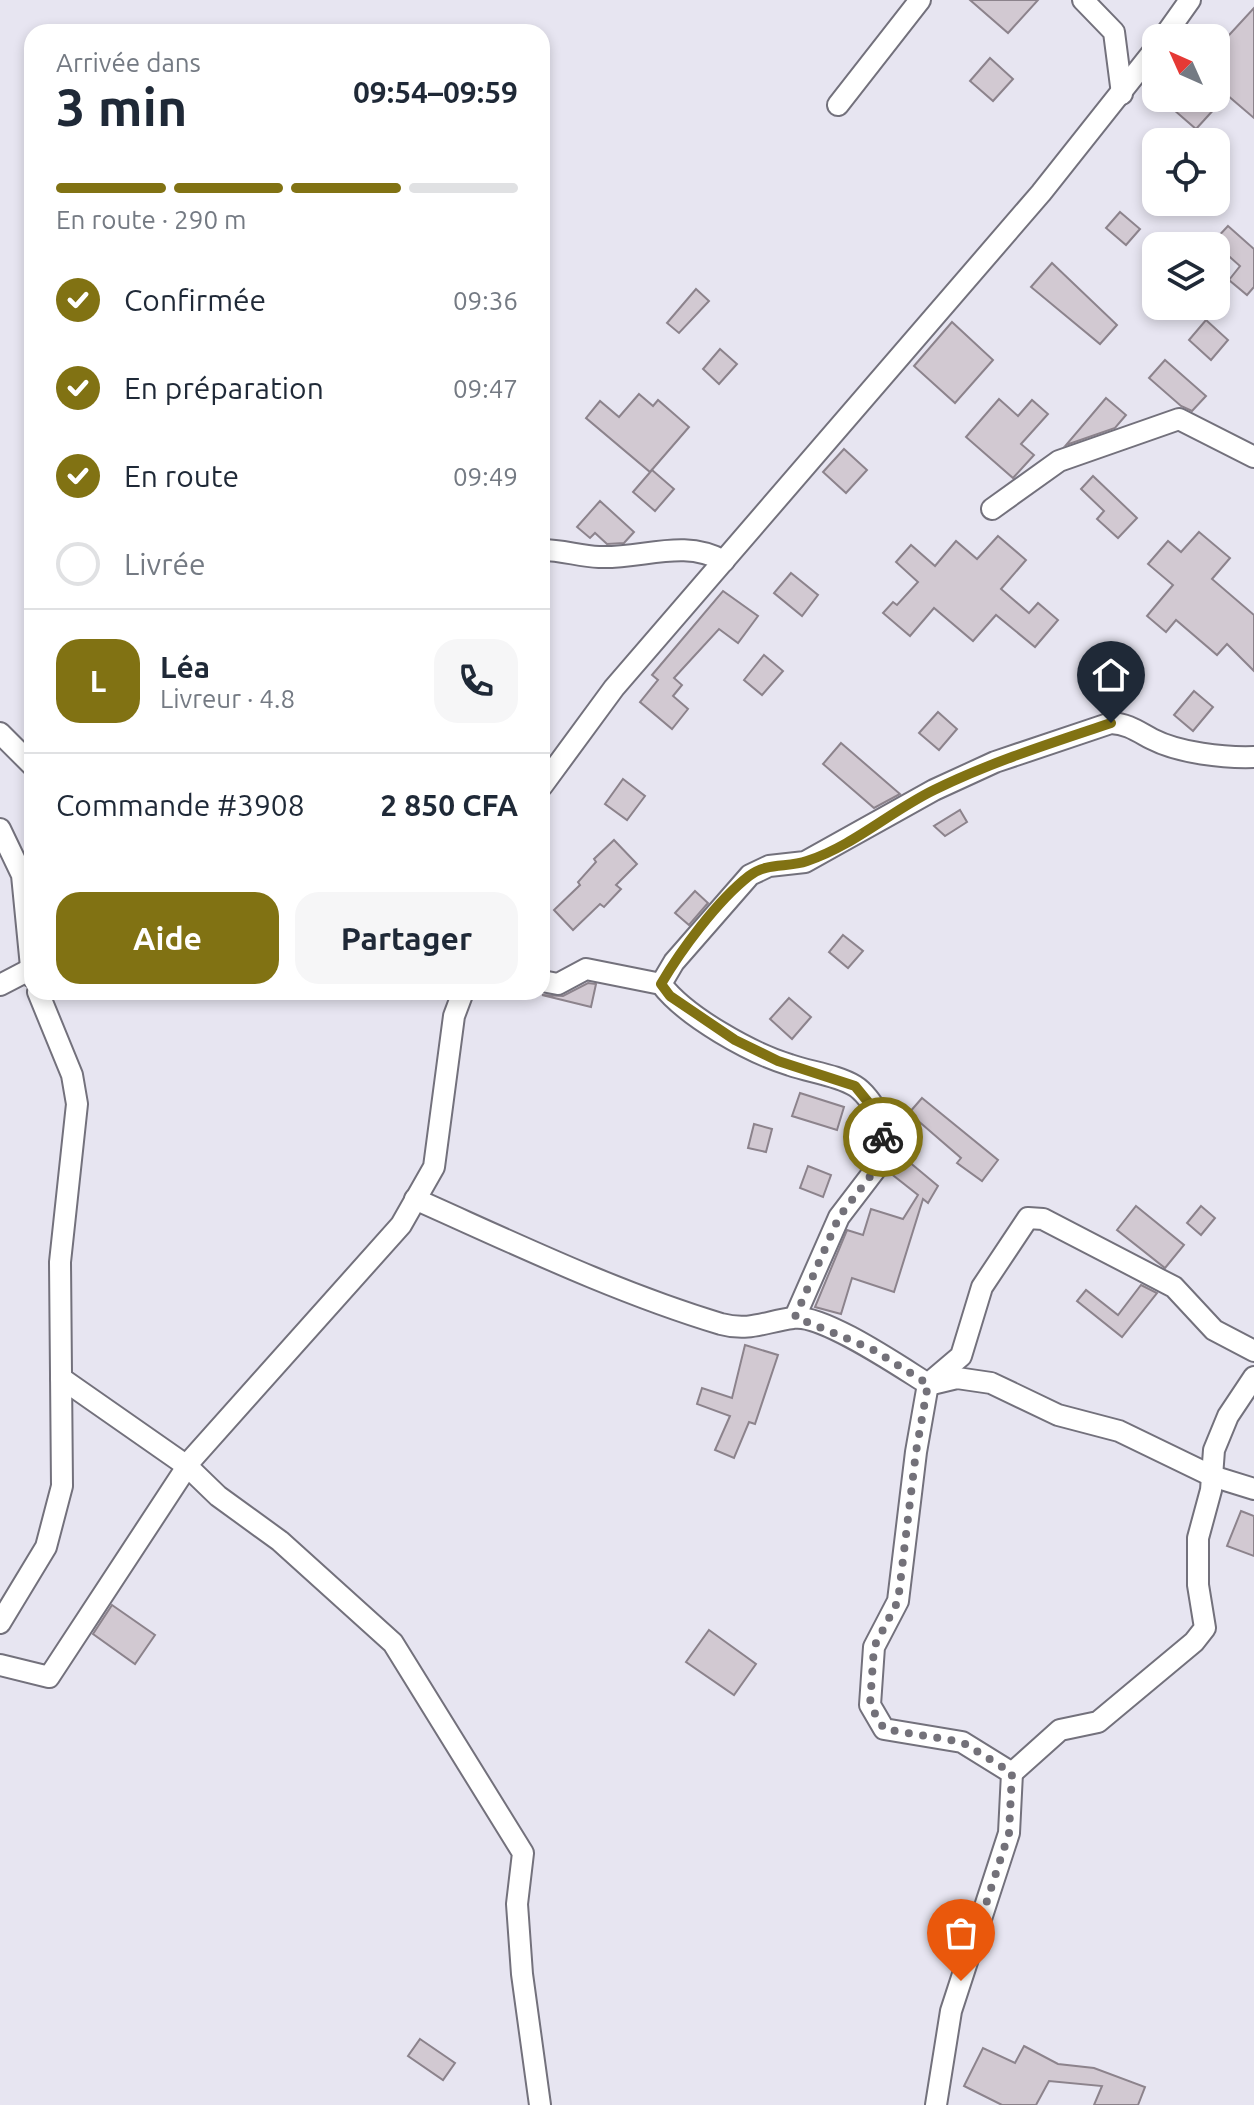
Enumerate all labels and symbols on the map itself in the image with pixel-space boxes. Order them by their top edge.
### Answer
north arrow [1142,24,1230,112]
pin [1077,641,1145,723]
courier [843,1097,923,1177]
pin [927,1899,995,1981]

